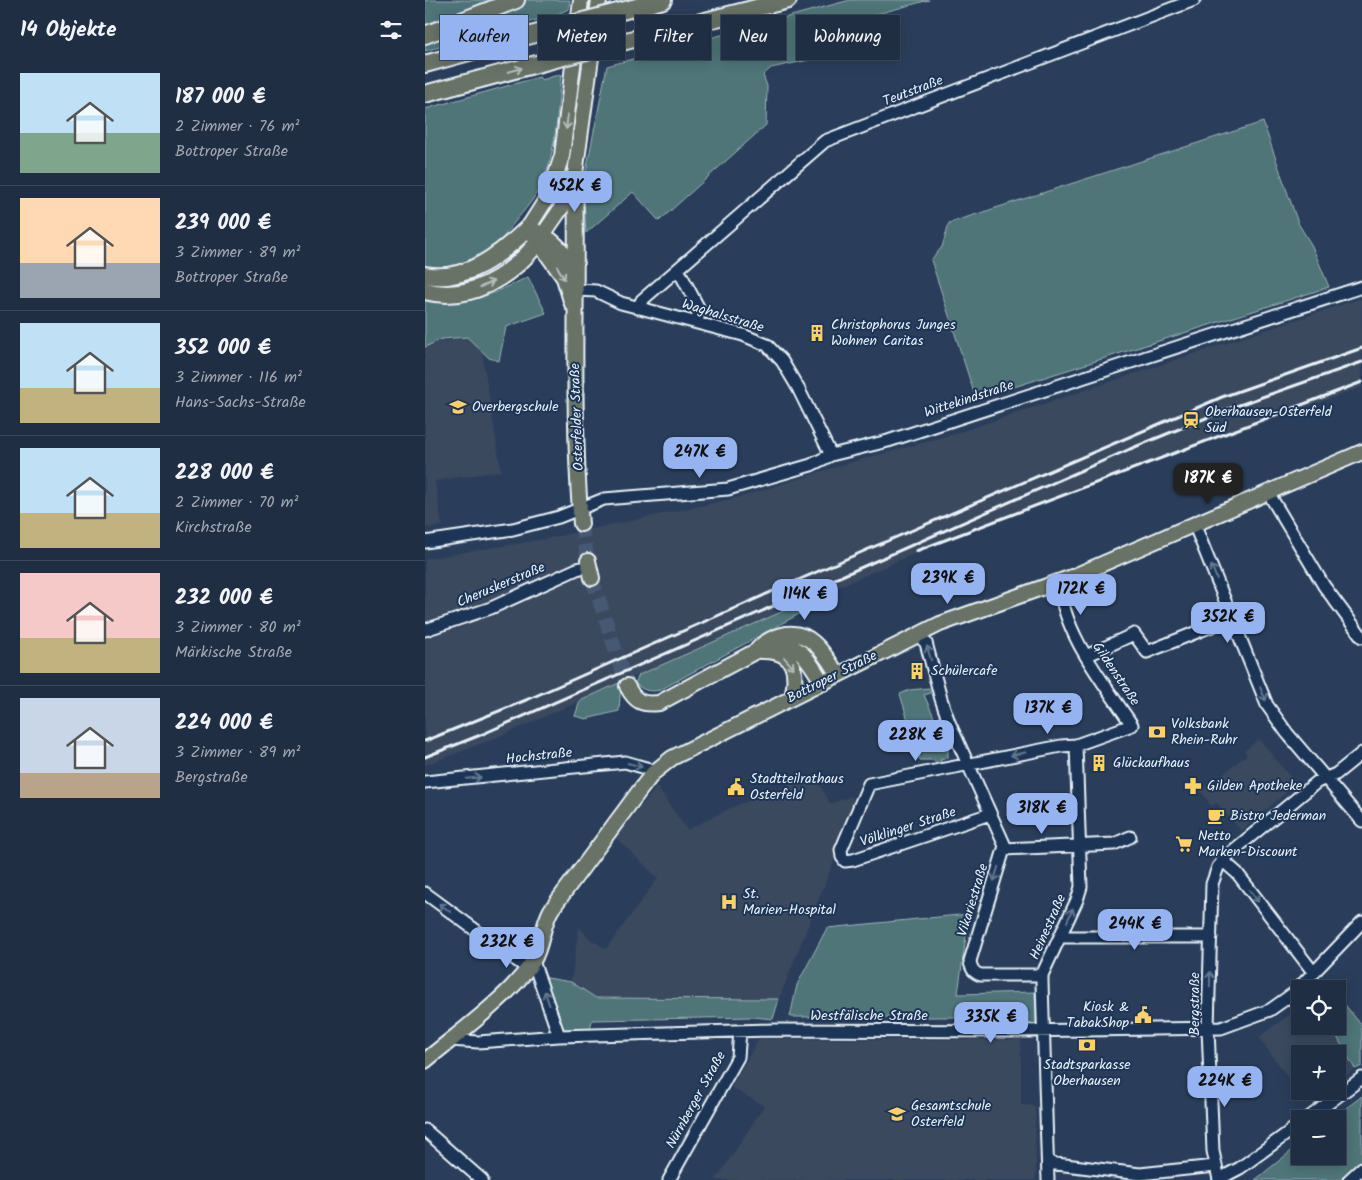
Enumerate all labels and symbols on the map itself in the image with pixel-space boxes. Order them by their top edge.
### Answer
one-way arrow [506,64,522,74]
street label: Teutstraße [880,69,947,113]
one-way arrow [562,114,572,130]
pin: 452K € [534,170,616,213]
one-way arrow [556,266,566,280]
one-way arrow [479,279,494,289]
street label: Waghalsstraße [679,293,767,339]
place label: Christophorus Junges Wohnen Caritas [831,314,956,352]
building icon: Christophorus Junges Wohnen Caritas [807,323,827,343]
street label: Osterfelder Straße [564,362,590,471]
street label: Wittekindstraße [921,374,1017,424]
place label: Overbergschule [472,396,559,418]
school or university icon: Overbergschule [448,397,468,417]
place label: Oberhausen-Osterfeld Süd [1205,401,1333,439]
station icon: Oberhausen-Osterfeld Süd [1181,410,1201,430]
pin: 247K € [659,436,741,479]
pin: 187K € [1167,462,1249,505]
street label: Cheruskerstraße [453,556,549,614]
pin: 239K € [907,562,989,605]
one-way arrow [1208,565,1217,580]
pin: 172K € [1040,574,1122,616]
pin: 114K € [764,578,846,621]
pin: 352K € [1187,602,1269,644]
street label: Gildenstraße [1086,638,1146,711]
street label: Bottroper Straße [783,644,882,709]
one-way arrow [923,645,933,661]
one-way arrow [783,657,795,670]
place label: Schülercafe [931,660,998,682]
building icon: Schülercafe [907,661,927,681]
one-way arrow [1258,686,1268,701]
pin: 137K € [1007,692,1089,735]
place label: Volksbank Rhein-Ruhr [1171,713,1239,751]
pin: 228K € [875,720,957,762]
bank icon: Volksbank Rhein-Ruhr [1147,722,1167,742]
street label: Hochstraße [505,742,574,770]
one-way arrow [1011,750,1027,760]
place label: Glückaufhaus [1113,752,1190,774]
building icon: Glückaufhaus [1089,753,1109,773]
one-way arrow [626,761,642,770]
place label: Stadtteilrathaus Osterfeld [750,768,844,806]
one-way arrow [465,773,481,783]
place label: Gilden Apotheke [1207,775,1303,797]
pharmacy icon: Gilden Apotheke [1183,776,1203,796]
public building icon: Stadtteilrathaus Osterfeld [726,777,746,797]
pin: 318K € [1001,792,1083,835]
street label: Völklinger Straße [857,801,959,853]
place label: Bistro Jederman [1230,805,1326,827]
cafe icon: Bistro Jederman [1206,806,1226,826]
place label: Netto Marken-Discount [1198,825,1298,863]
supermarket icon: Netto Marken-Discount [1174,834,1194,854]
street label: Vikariestraße [951,860,995,939]
one-way arrow [991,866,1000,881]
place label: St. Marien-Hospital [743,883,836,921]
one-way arrow [1249,889,1260,902]
street label: Heinestraße [1024,890,1073,963]
hospital icon: St. Marien-Hospital [719,892,739,912]
one-way arrow [438,903,452,913]
one-way arrow [1066,908,1076,923]
pin: 244K € [1094,908,1176,951]
pin: 232K € [466,926,548,969]
one-way arrow [1205,971,1214,987]
street label: Bergstraße [1184,972,1206,1036]
one-way arrow [541,990,551,1006]
place label: Kiosk & TabakShop [1066,996,1129,1034]
pin: 335K € [950,1002,1032,1044]
street label: Westfälische Straße [810,1005,928,1027]
public building icon: Kiosk & TabakShop [1133,1005,1153,1025]
bank icon: Stadtsparkasse Oberhausen [1077,1035,1097,1055]
street label: Nürnberger Straße [660,1047,732,1153]
place label: Stadtsparkasse Oberhausen [1043,1054,1131,1092]
pin: 224K € [1184,1066,1266,1108]
place label: Gesamtschule Osterfeld [911,1095,992,1133]
school or university icon: Gesamtschule Osterfeld [887,1104,907,1124]

